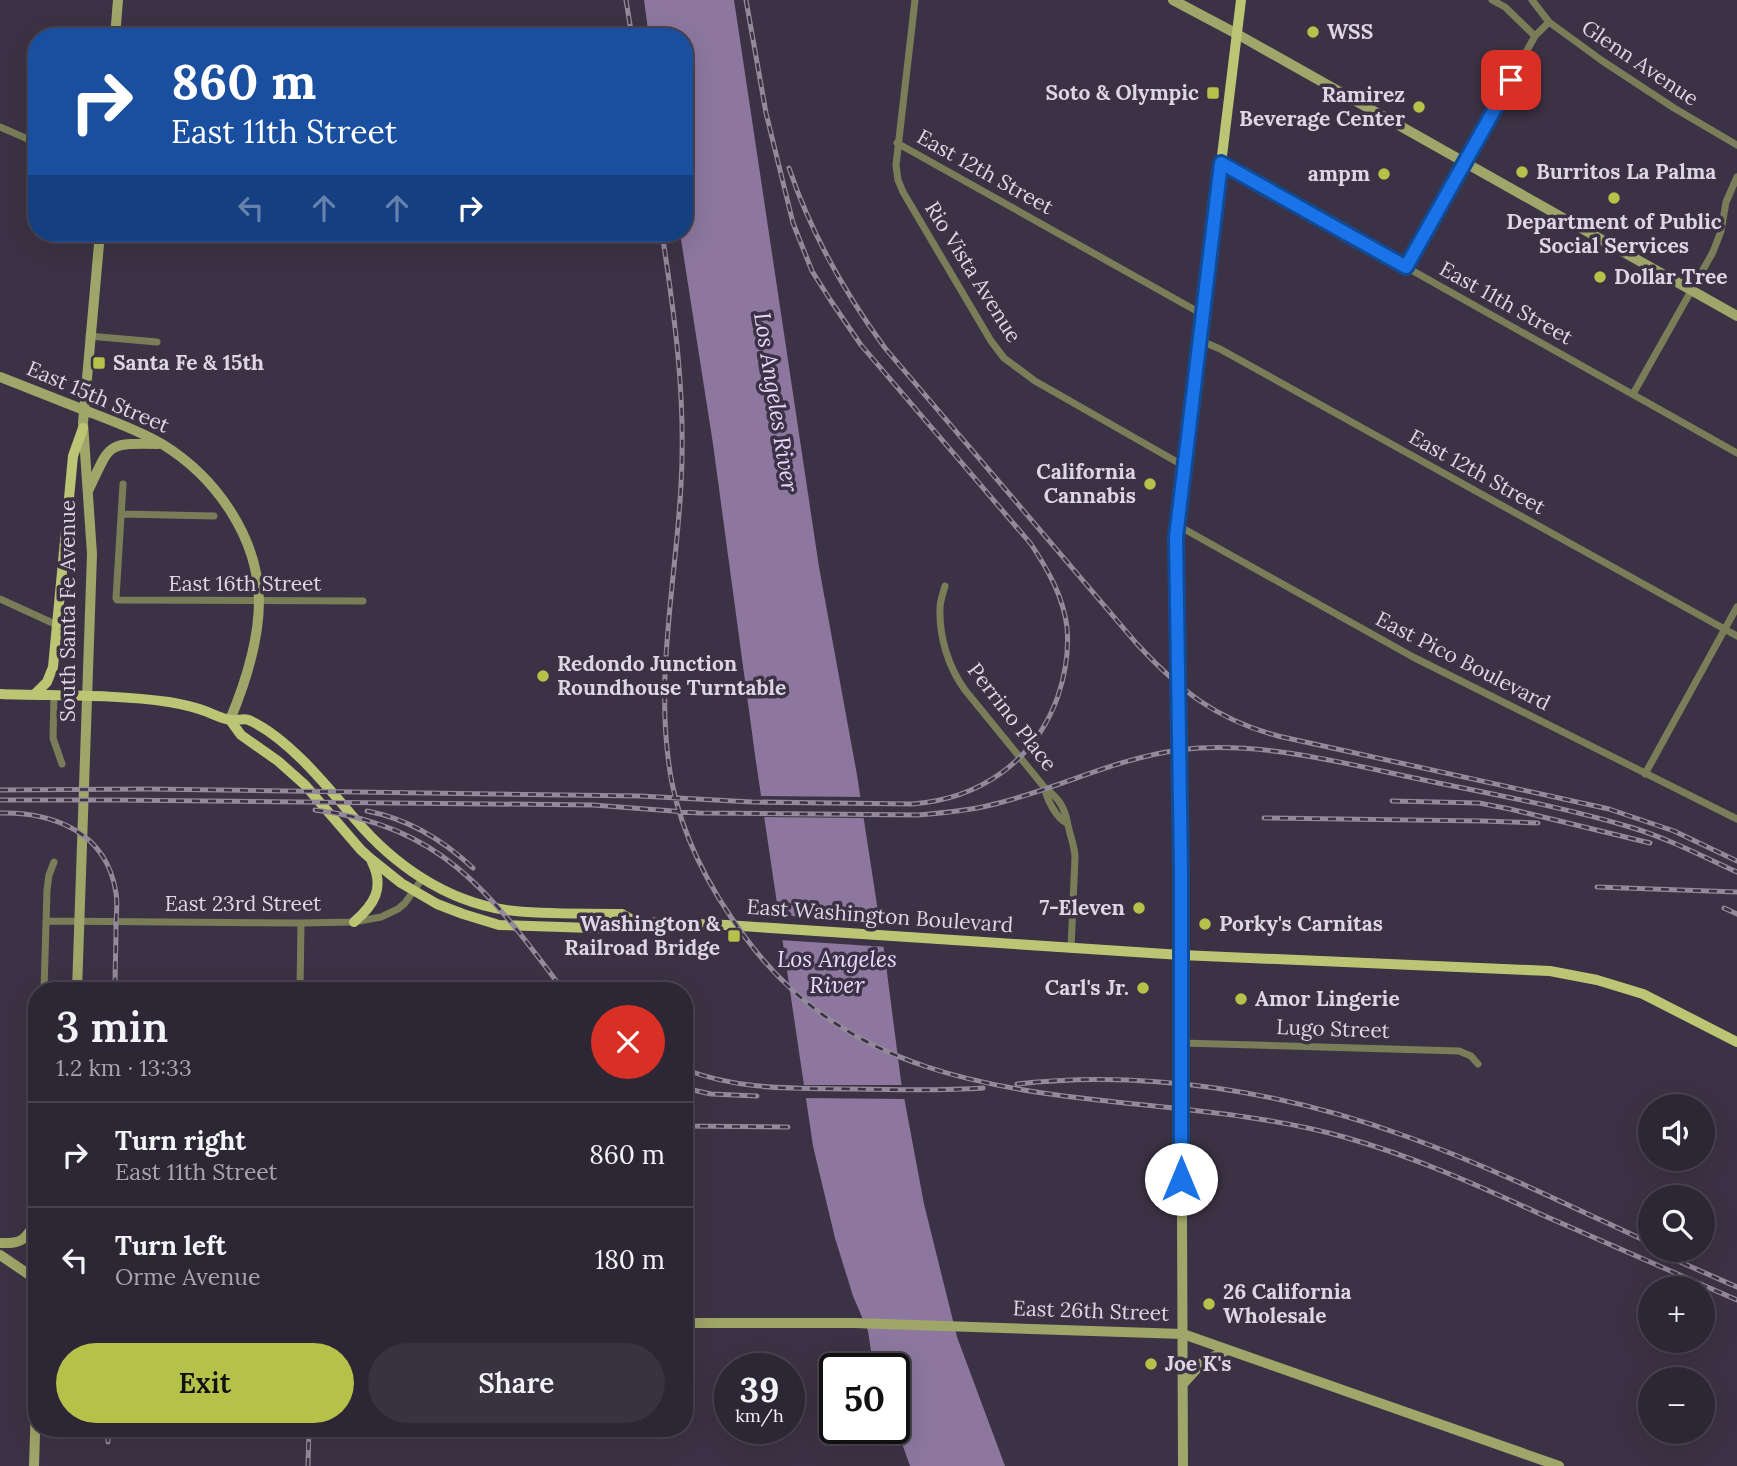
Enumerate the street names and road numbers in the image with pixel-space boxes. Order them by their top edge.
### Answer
street label: Glenn Avenue [1577,14,1704,112]
street label: East 12th Street [912,123,1059,221]
street label: Rio Vista Avenue [919,196,1028,347]
street label: East 11th Street [1435,255,1578,351]
street label: East 15th Street [23,354,174,439]
street label: East 12th Street [1404,423,1551,521]
street label: South Santa Fe Avenue [54,500,81,722]
street label: East 16th Street [169,570,322,597]
street label: East Pico Boulevard [1371,605,1555,716]
street label: Perrino Place [962,657,1063,776]
street label: East 23rd Street [165,890,322,917]
street label: East Washington Boulevard [746,893,1014,938]
street label: Lugo Street [1276,1013,1391,1044]
street label: East 26th Street [1012,1294,1171,1327]

